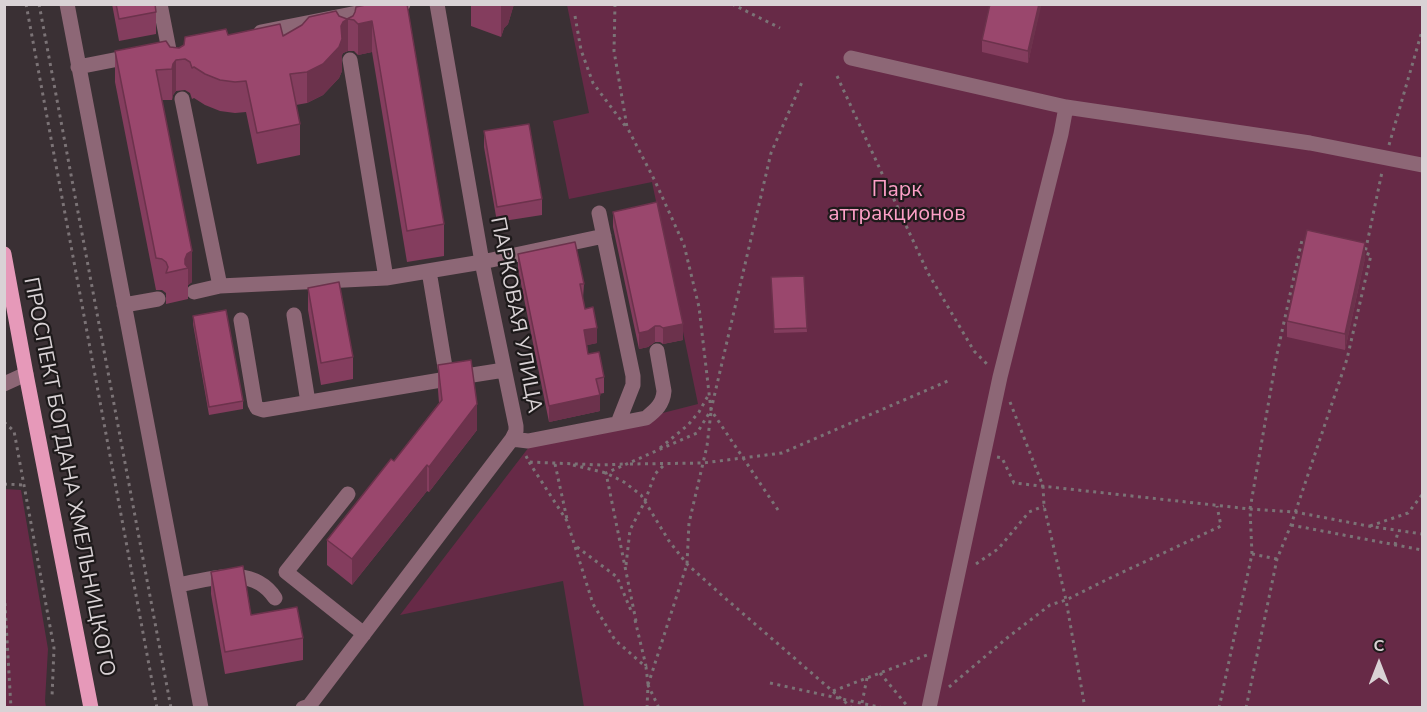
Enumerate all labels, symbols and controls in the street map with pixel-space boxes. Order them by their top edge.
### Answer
park label: Парк аттракционов [828,178,966,228]
street label: ПАРКОВАЯ УЛИЦА [484,215,546,415]
street label: ПРОСПЕКТ БОГДАНА ХМЕЛЬНИЦКОГО [17,275,119,679]
north arrow [1349,634,1409,694]
text: С [1374,635,1384,657]

